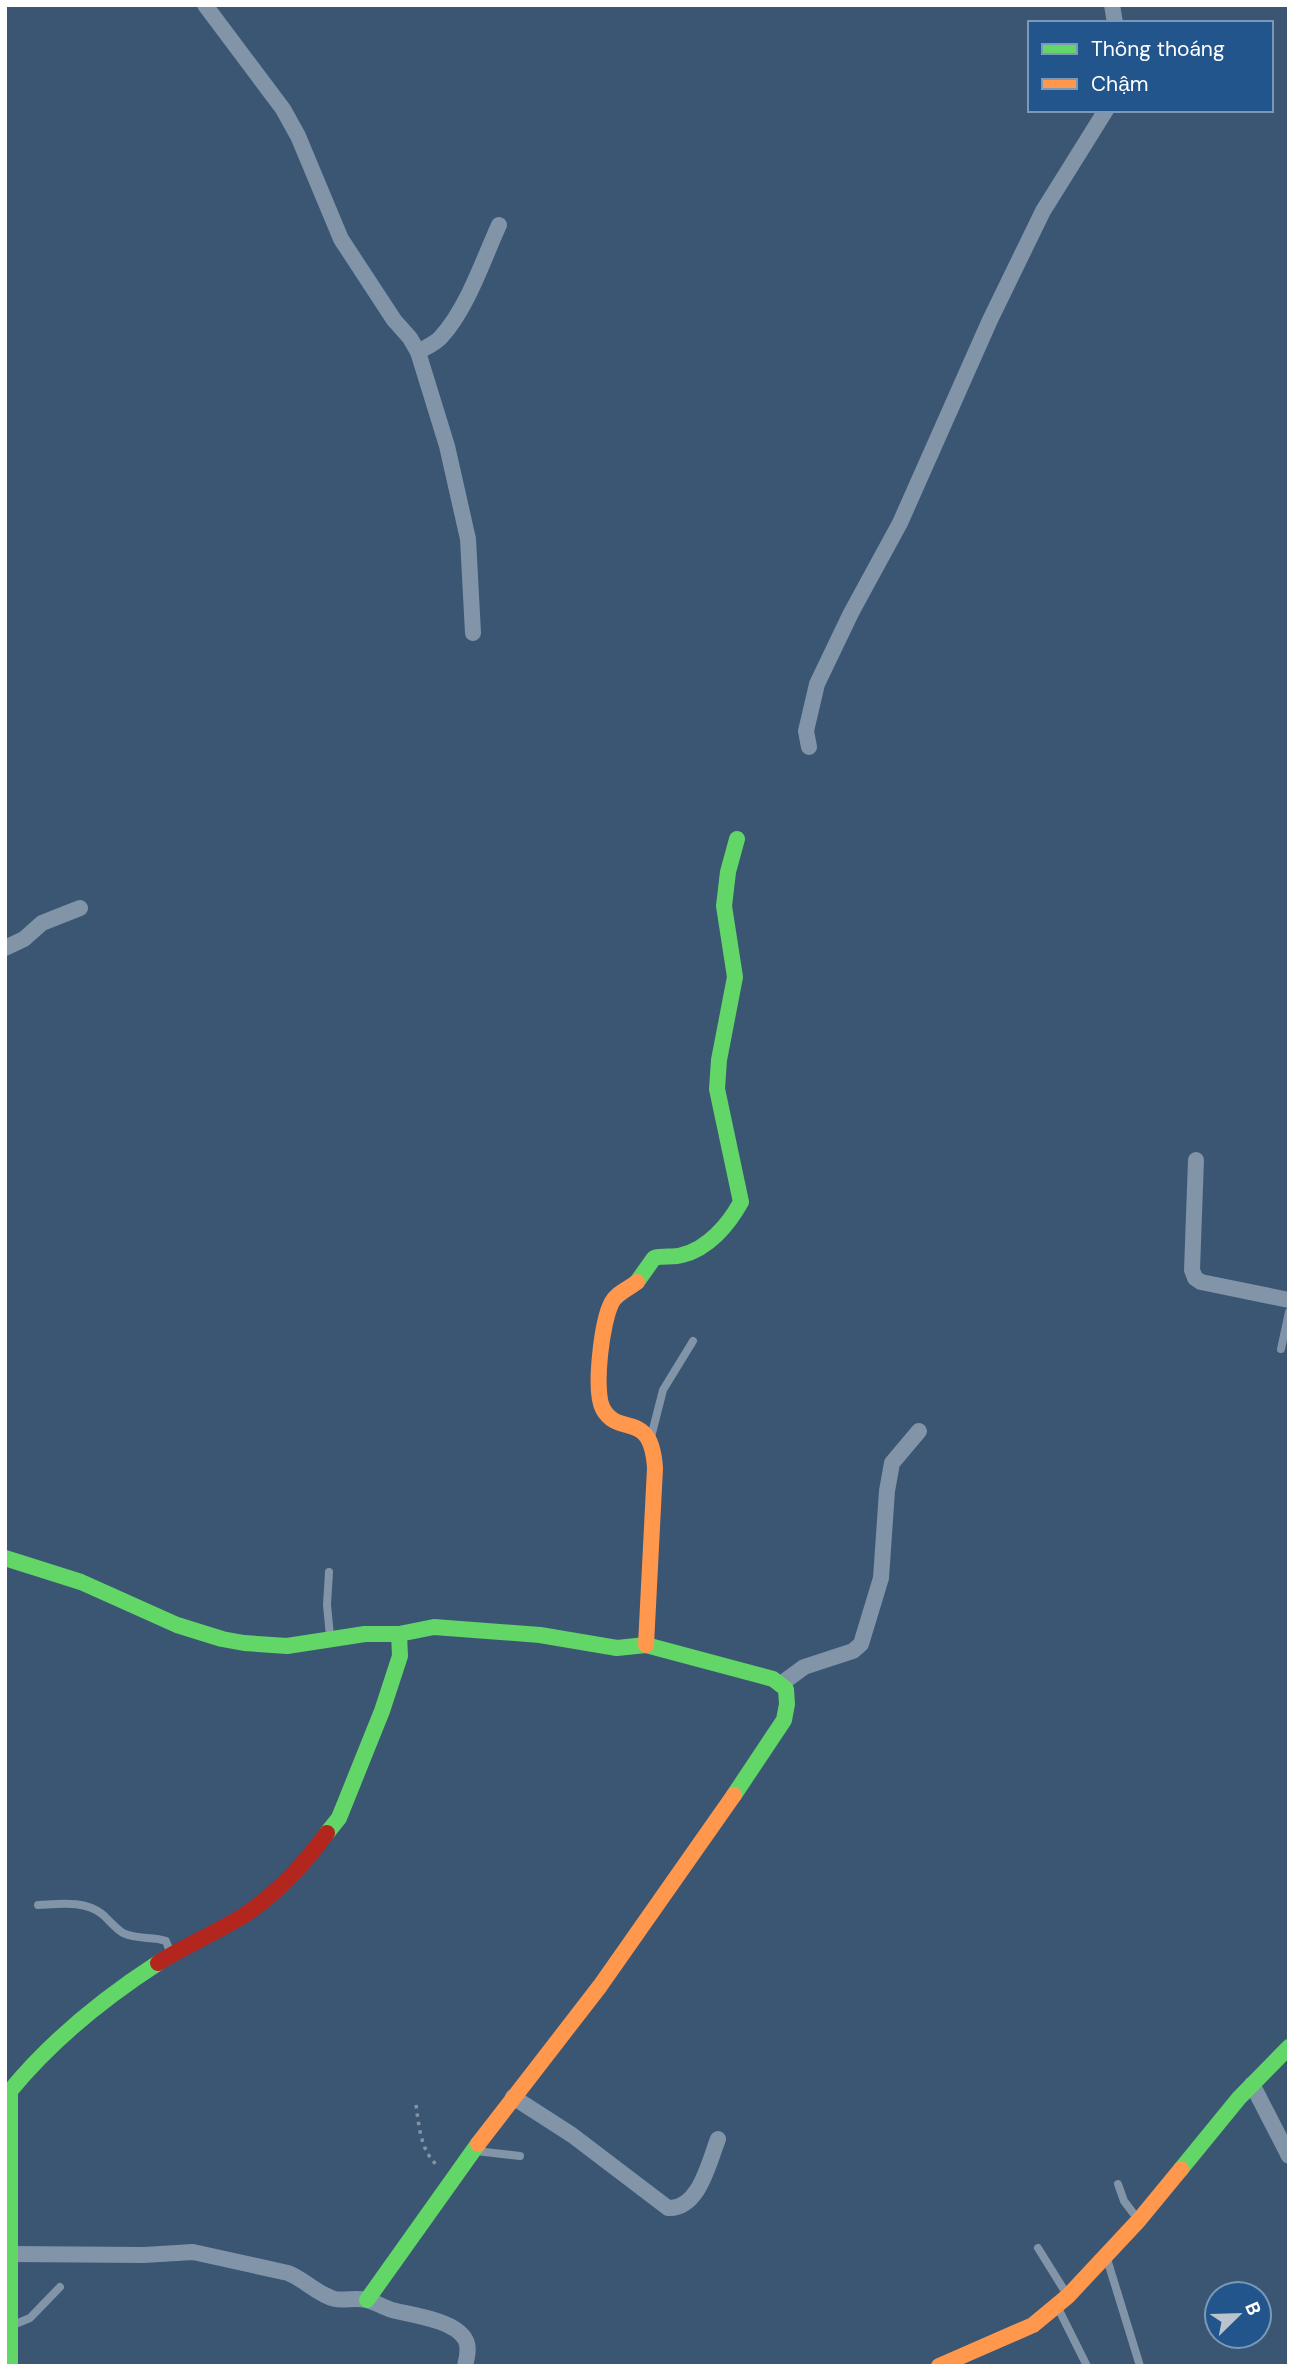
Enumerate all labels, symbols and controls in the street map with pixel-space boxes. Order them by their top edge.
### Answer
legend [1028,21,1273,112]
text: Thông thoáng [1091,35,1225,63]
text: Chậm [1091,70,1149,98]
north arrow [1203,2280,1273,2350]
text: B [1239,2298,1267,2319]

